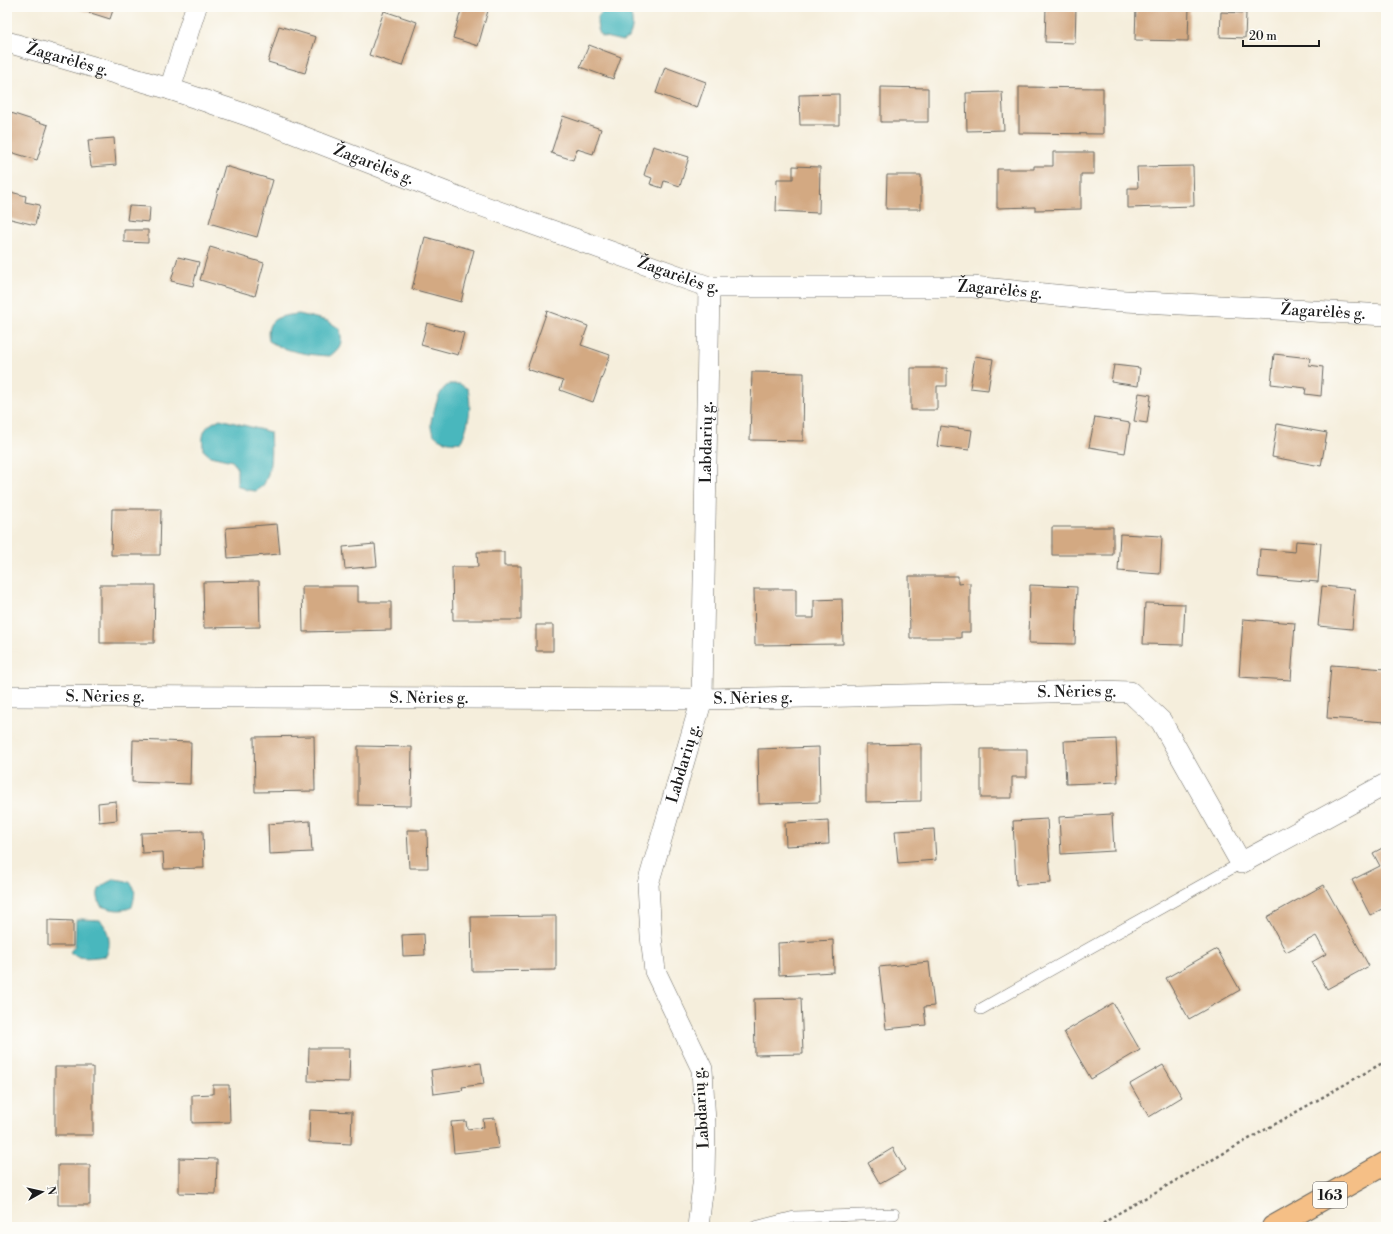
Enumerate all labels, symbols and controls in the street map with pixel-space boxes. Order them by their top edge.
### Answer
scale bar [1243,22,1319,48]
text: 20 m [1249,29,1277,44]
street label: Žagarėlės g. [24,36,111,81]
street label: Žagarėlės g. [331,138,417,189]
street label: Žagarėlės g. [635,250,718,297]
street label: Žagarėlės g. [958,275,1043,304]
street label: Žagarėlės g. [1280,297,1366,324]
street label: Labdarių g. [696,401,717,483]
street label: S. Nėries g. [1037,681,1117,702]
street label: S. Nėries g. [65,686,145,707]
street label: S. Nėries g. [713,687,793,709]
street label: S. Nėries g. [389,688,469,708]
street label: Labdarių g. [662,721,704,805]
street label: Labdarių g. [688,1067,714,1149]
north arrow [22,1172,62,1212]
road number: 163 [1313,1182,1347,1208]
text: N [43,1185,58,1196]

